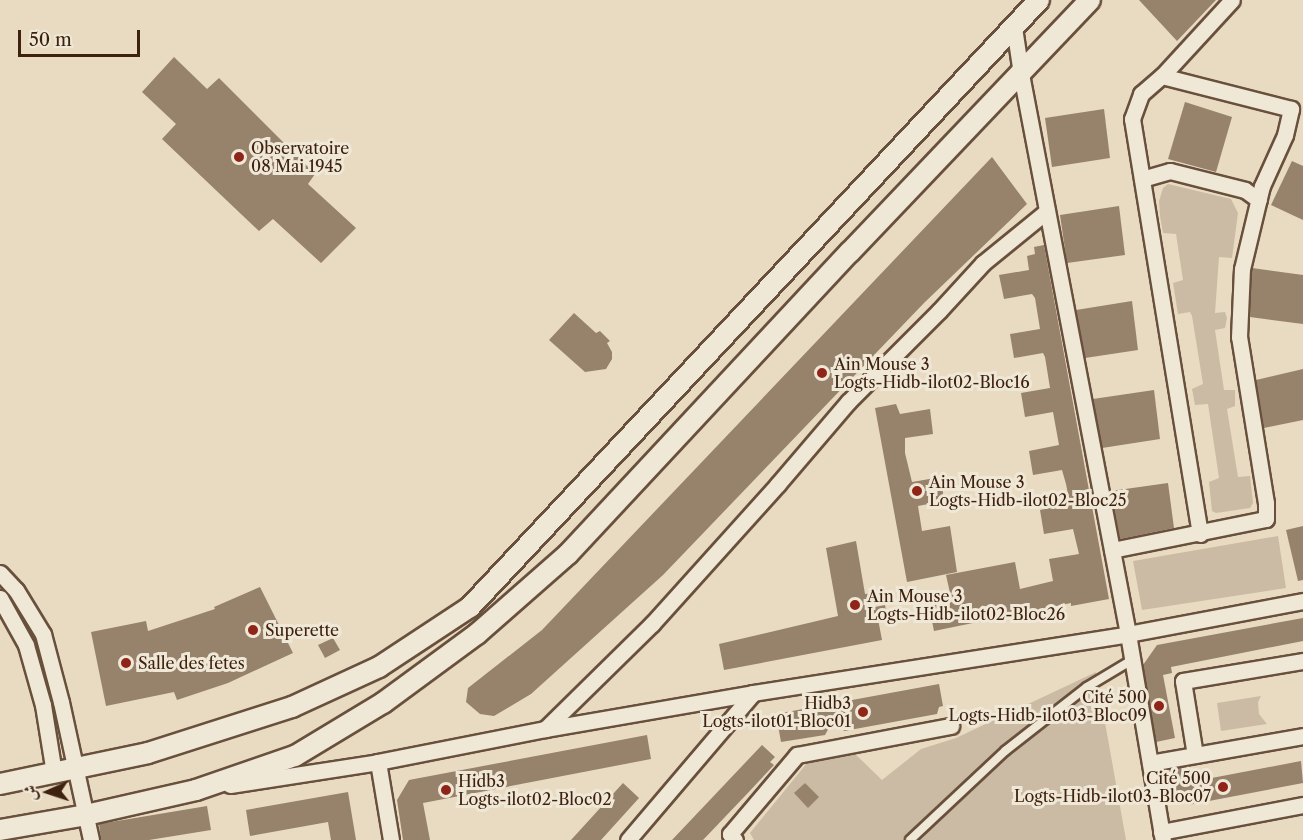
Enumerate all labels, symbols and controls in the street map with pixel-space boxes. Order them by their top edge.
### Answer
scale bar [21,18,142,56]
text: 50 m [29,29,72,51]
place label: Observatoire 08 Mai 1945 [251,138,349,176]
marker: Observatoire 08 Mai 1945 [232,150,246,164]
place label: Ain Mouse 3 Logts-Hidb-ilot02-Bloc16 [834,354,1030,392]
marker: Ain Mouse 3 Logts-Hidb-ilot02-Bloc16 [815,366,829,380]
place label: Ain Mouse 3 Logts-Hidb-ilot02-Bloc25 [929,472,1126,510]
marker: Ain Mouse 3 Logts-Hidb-ilot02-Bloc25 [910,484,924,498]
place label: Ain Mouse 3 Logts-Hidb-ilot02-Bloc26 [867,586,1065,624]
marker: Ain Mouse 3 Logts-Hidb-ilot02-Bloc26 [848,598,862,612]
place label: Superette [265,620,339,640]
marker: Superette [246,623,260,637]
place label: Salle des fetes [138,653,245,673]
marker: Salle des fetes [119,656,133,670]
place label: Cité 500 Logts-Hidb-ilot03-Bloc09 [948,687,1147,725]
place label: Hidb3 Logts-ilot01-Bloc01 [702,693,851,731]
marker: Cité 500 Logts-Hidb-ilot03-Bloc09 [1152,699,1166,713]
marker: Hidb3 Logts-ilot01-Bloc01 [856,705,870,719]
north arrow [18,762,78,822]
place label: Cité 500 Logts-Hidb-ilot03-Bloc07 [1014,768,1211,806]
place label: Hidb3 Logts-ilot02-Bloc02 [458,771,612,809]
marker: Cité 500 Logts-Hidb-ilot03-Bloc07 [1216,780,1230,794]
marker: Hidb3 Logts-ilot02-Bloc02 [439,783,453,797]
text: ش [20,784,40,801]

